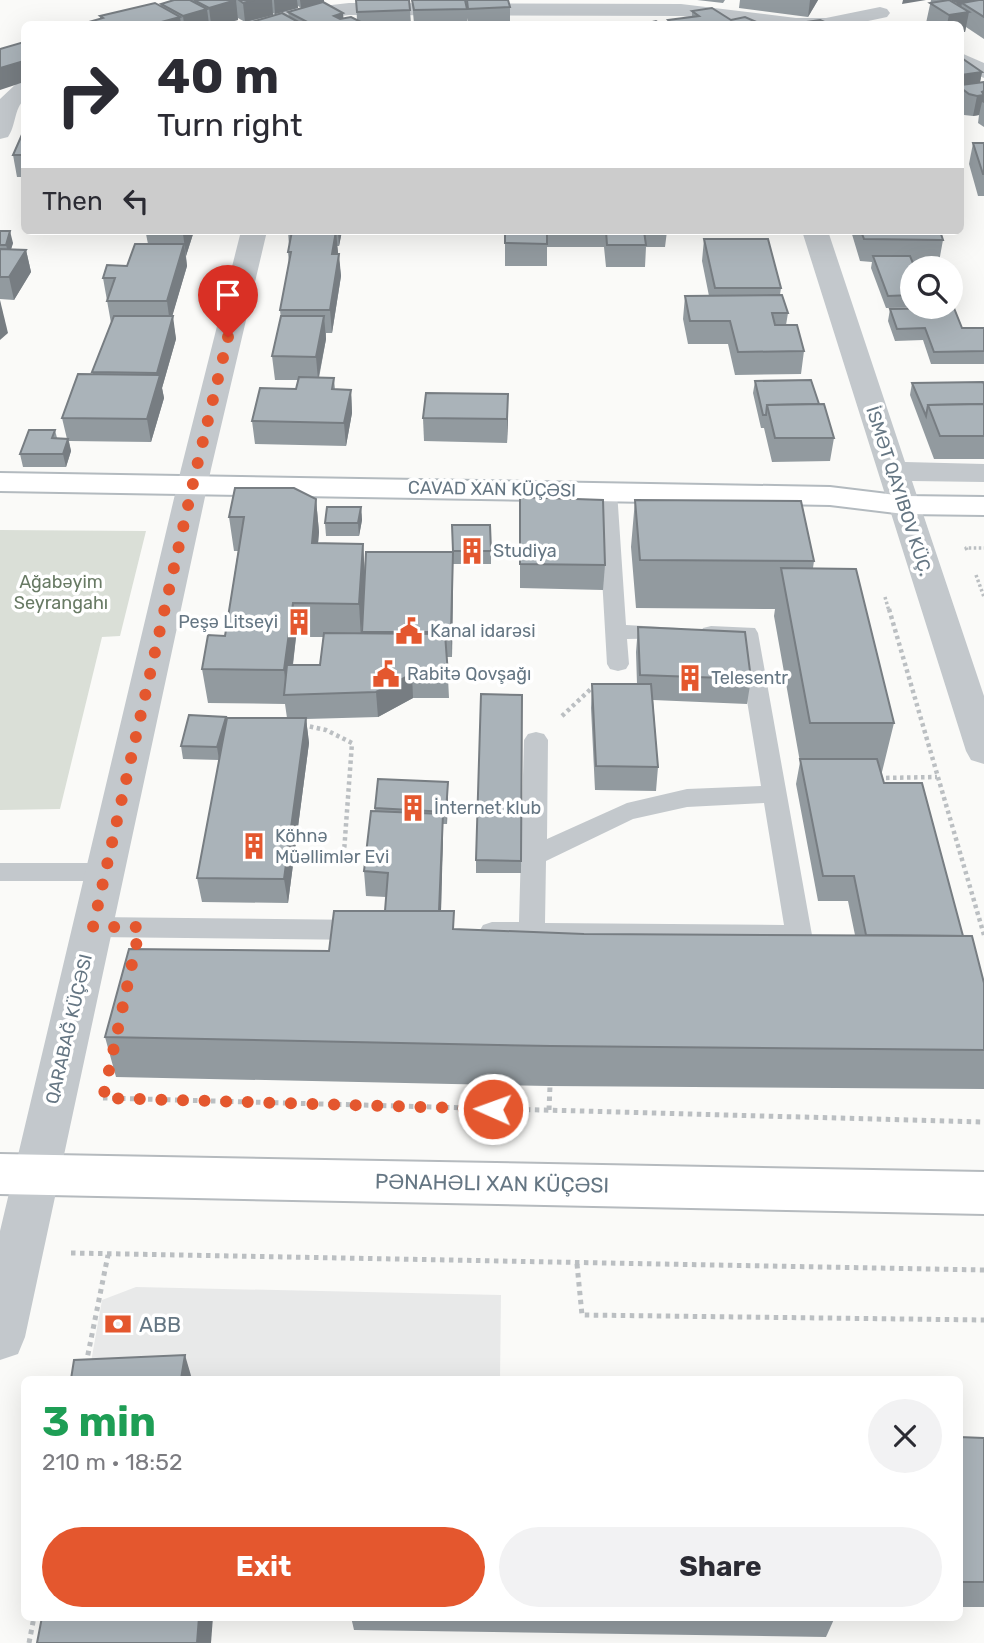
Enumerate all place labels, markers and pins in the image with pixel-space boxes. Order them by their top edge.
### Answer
pin [198,265,258,337]
building icon: Studiya [457,536,487,566]
place label: Studiya [493,540,557,562]
building icon: Peşə Litseyi [284,607,314,637]
place label: Peşə Litseyi [178,611,278,633]
public building icon: Kanal idarəsi [394,616,424,646]
place label: Kanal idarəsi [430,620,536,642]
public building icon: Rabitə Qovşağı [371,659,401,689]
place label: Rabitə Qovşağı [407,663,531,685]
building icon: Telesentr [675,663,705,693]
place label: Telesentr [711,667,788,689]
building icon: İnternet klub [398,793,428,823]
place label: İnternet klub [434,797,541,819]
place label: Köhnə Müəllimlər Evi [275,825,389,868]
building icon: Köhnə Müəllimlər Evi [239,831,269,861]
bank icon: ABB [103,1309,133,1339]
place label: ABB [139,1312,181,1337]

